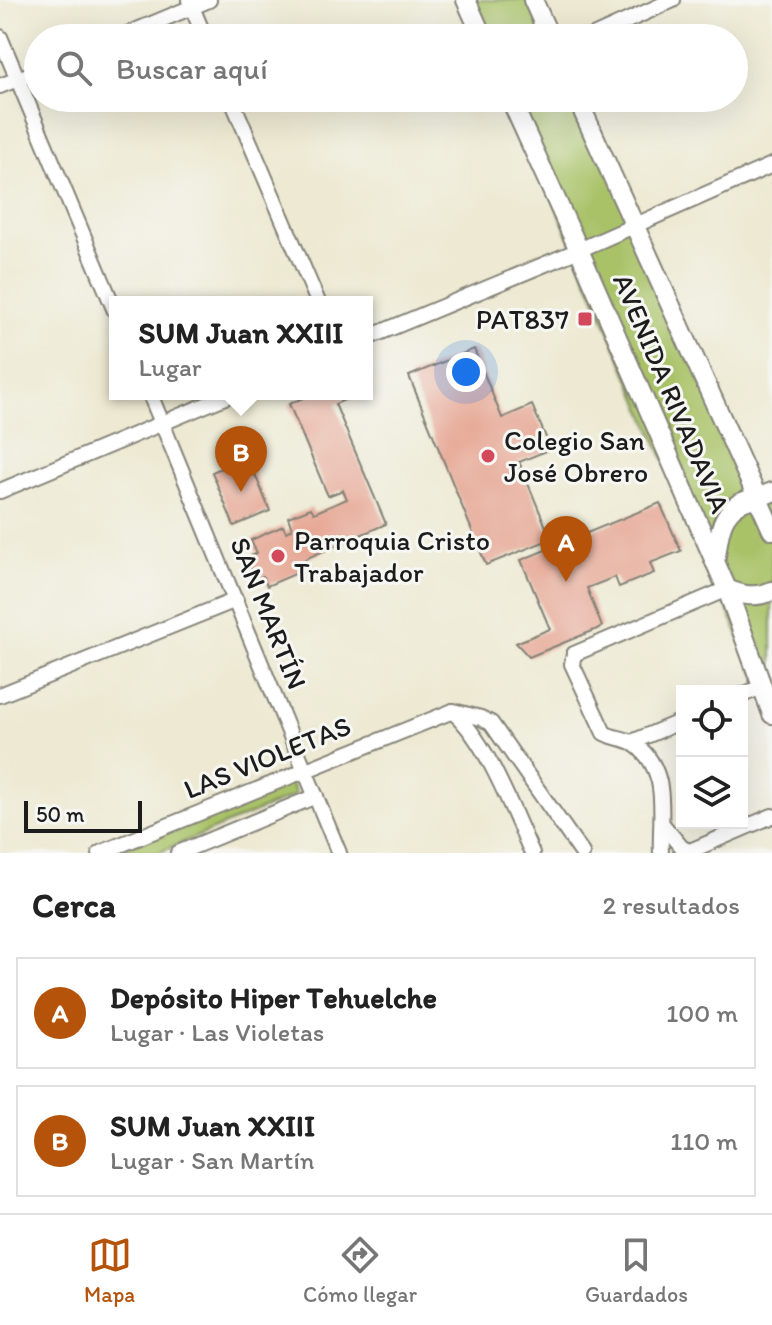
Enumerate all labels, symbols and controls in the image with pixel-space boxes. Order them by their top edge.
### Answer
search box [24,24,748,112]
icon: search [52,46,96,90]
text: Buscar aquí [116,50,268,87]
street label: AVENIDA RIVADAVIA [606,268,738,518]
popup [109,296,373,400]
place label: PAT837 [476,302,569,336]
marker: PAT837 [576,310,594,328]
text: SUM Juan XXIII [138,314,344,351]
text: Lugar [138,351,202,383]
your location [446,352,486,392]
place label: Colegio San José Obrero [504,423,648,489]
pin: B [215,426,267,492]
marker: Colegio San José Obrero [479,447,497,465]
pin: A [540,516,592,582]
place label: Parroquia Cristo Trabajador [294,523,490,589]
street label: SAN MARTÍN [223,532,315,694]
marker: Parroquia Cristo Trabajador [269,547,287,565]
map controls [676,685,748,829]
button: locate [676,685,748,757]
street label: LAS VIOLETAS [179,708,355,806]
button: layers [676,757,748,829]
scale bar [24,797,142,833]
text: 50 m [36,801,85,828]
text: Cerca [32,885,116,926]
text: 2 resultados [602,889,740,921]
text: Depósito Hiper Tehuelche [110,979,437,1016]
text: A [52,997,68,1029]
text: 100 m [666,997,738,1029]
text: Lugar · Las Violetas [110,1016,324,1048]
text: SUM Juan XXIII [110,1107,315,1144]
text: B [52,1125,68,1157]
text: 110 m [670,1125,738,1157]
text: Lugar · San Martín [110,1144,315,1176]
tab: Mapa [84,1233,135,1308]
tab: Cómo llegar [303,1233,417,1308]
tab: Guardados [585,1233,688,1308]

